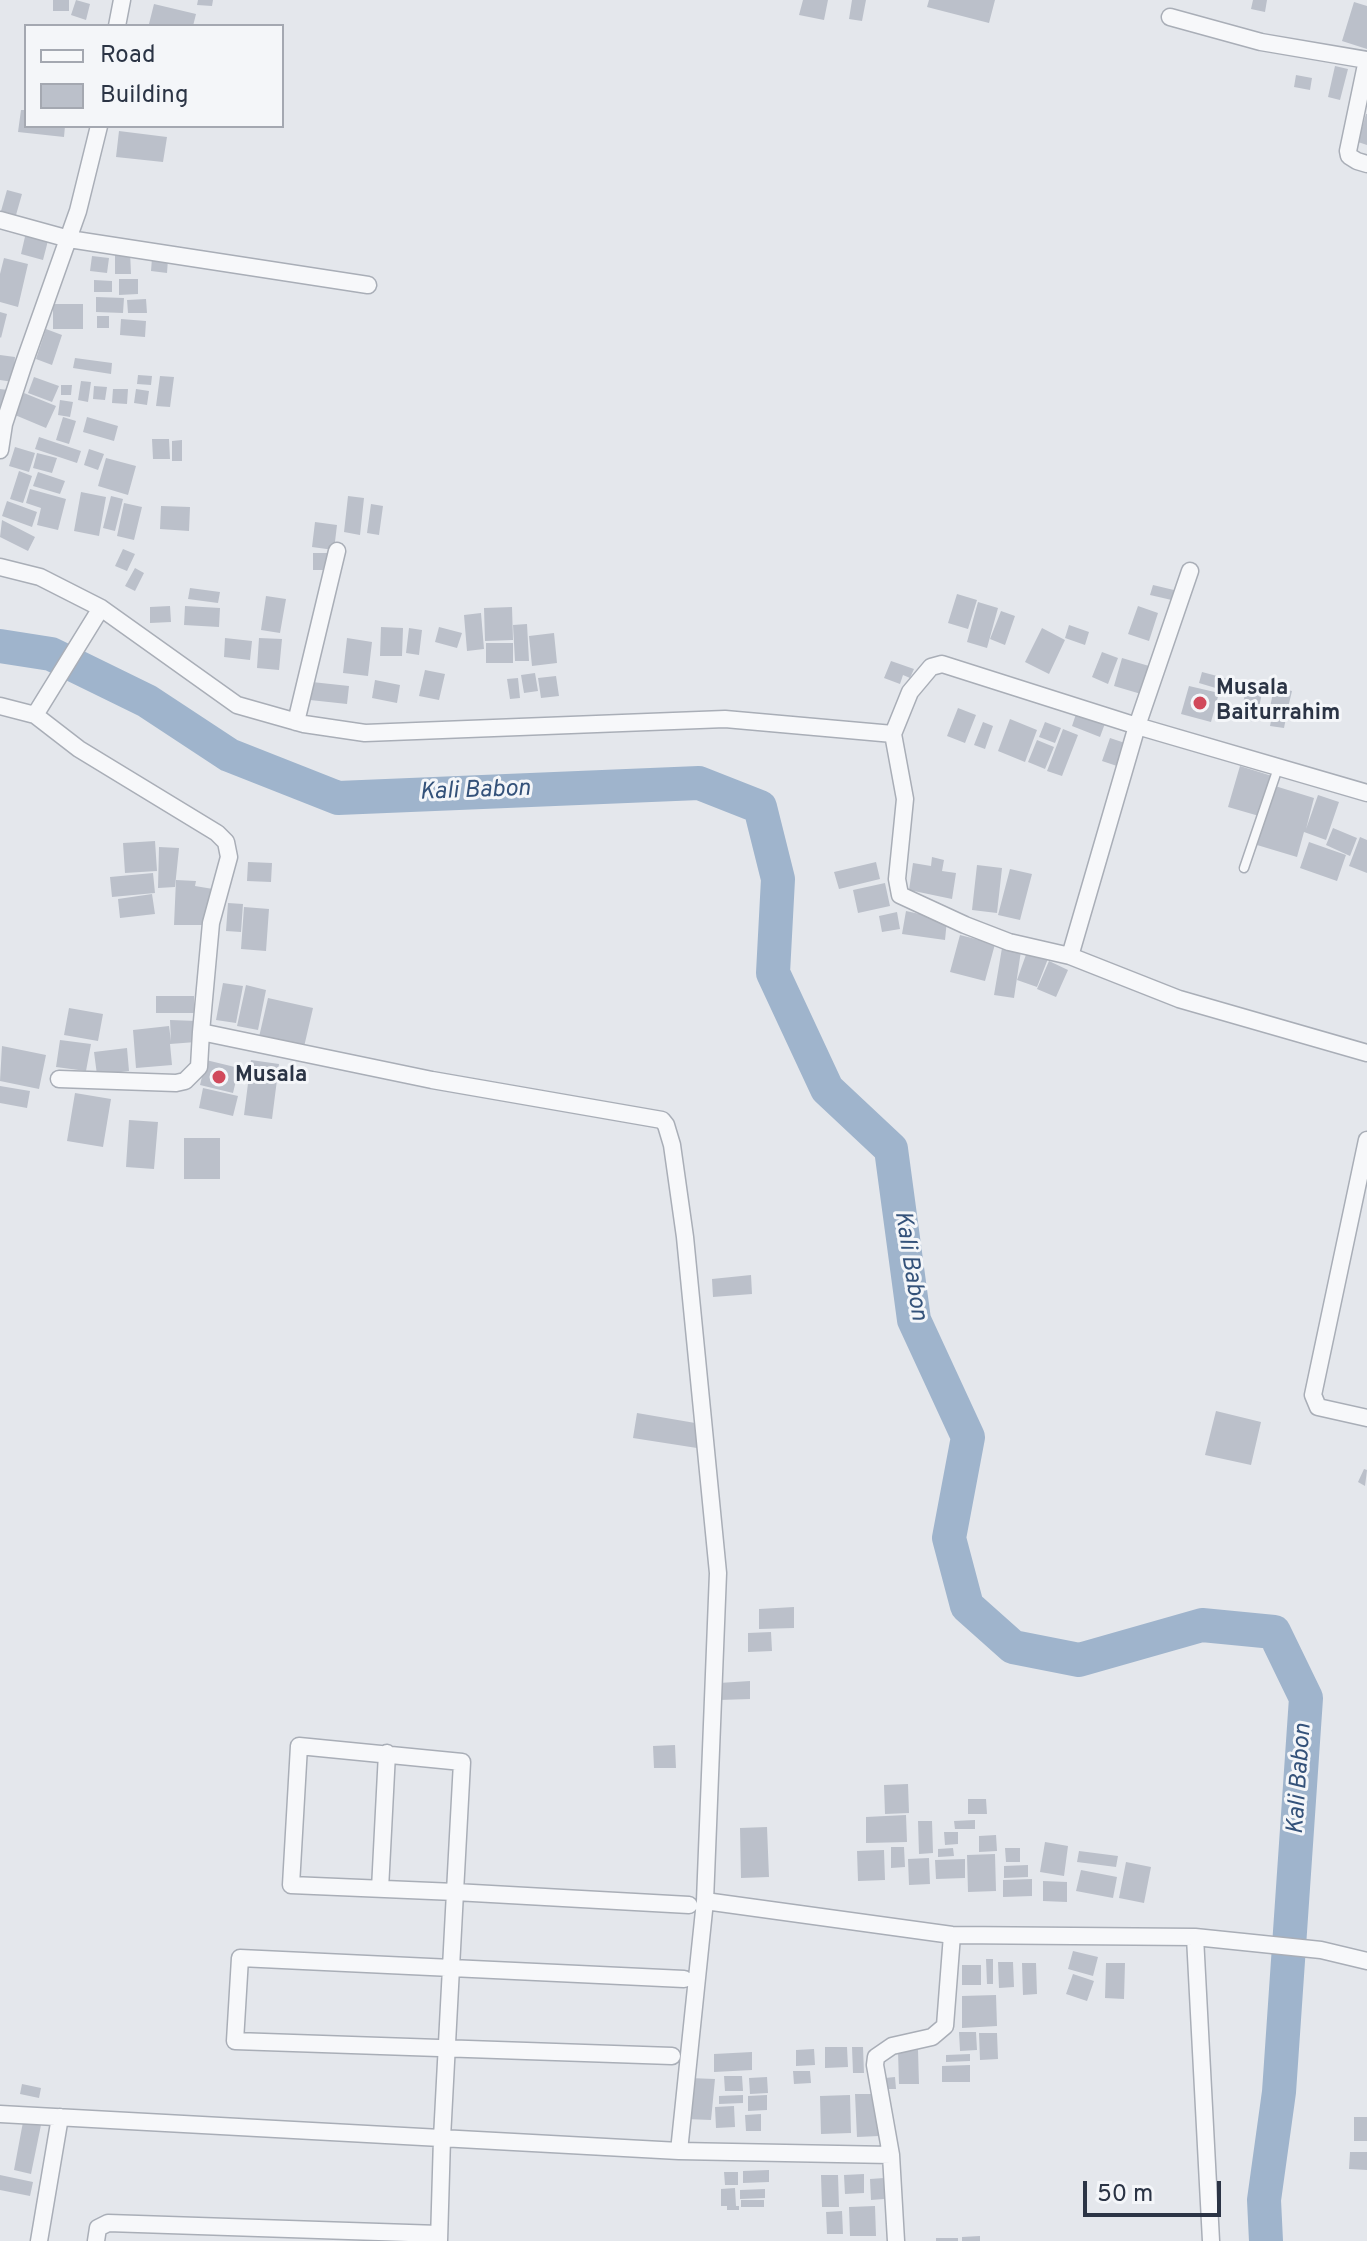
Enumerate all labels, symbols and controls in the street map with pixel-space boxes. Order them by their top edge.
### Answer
legend [24,24,284,128]
text: Road [100,41,156,71]
text: Building [100,81,189,111]
place label: Musala Baiturrahim [1216,677,1340,728]
marker: Musala Baiturrahim [1191,694,1209,712]
water label: Kali Babon [419,776,531,808]
place label: Musala [235,1064,307,1090]
marker: Musala [210,1068,228,1086]
water label: Kali Babon [886,1209,932,1323]
water label: Kali Babon [1283,1723,1319,1835]
scale bar [1087,2165,1225,2215]
text: 50 m [1097,2180,1153,2210]

